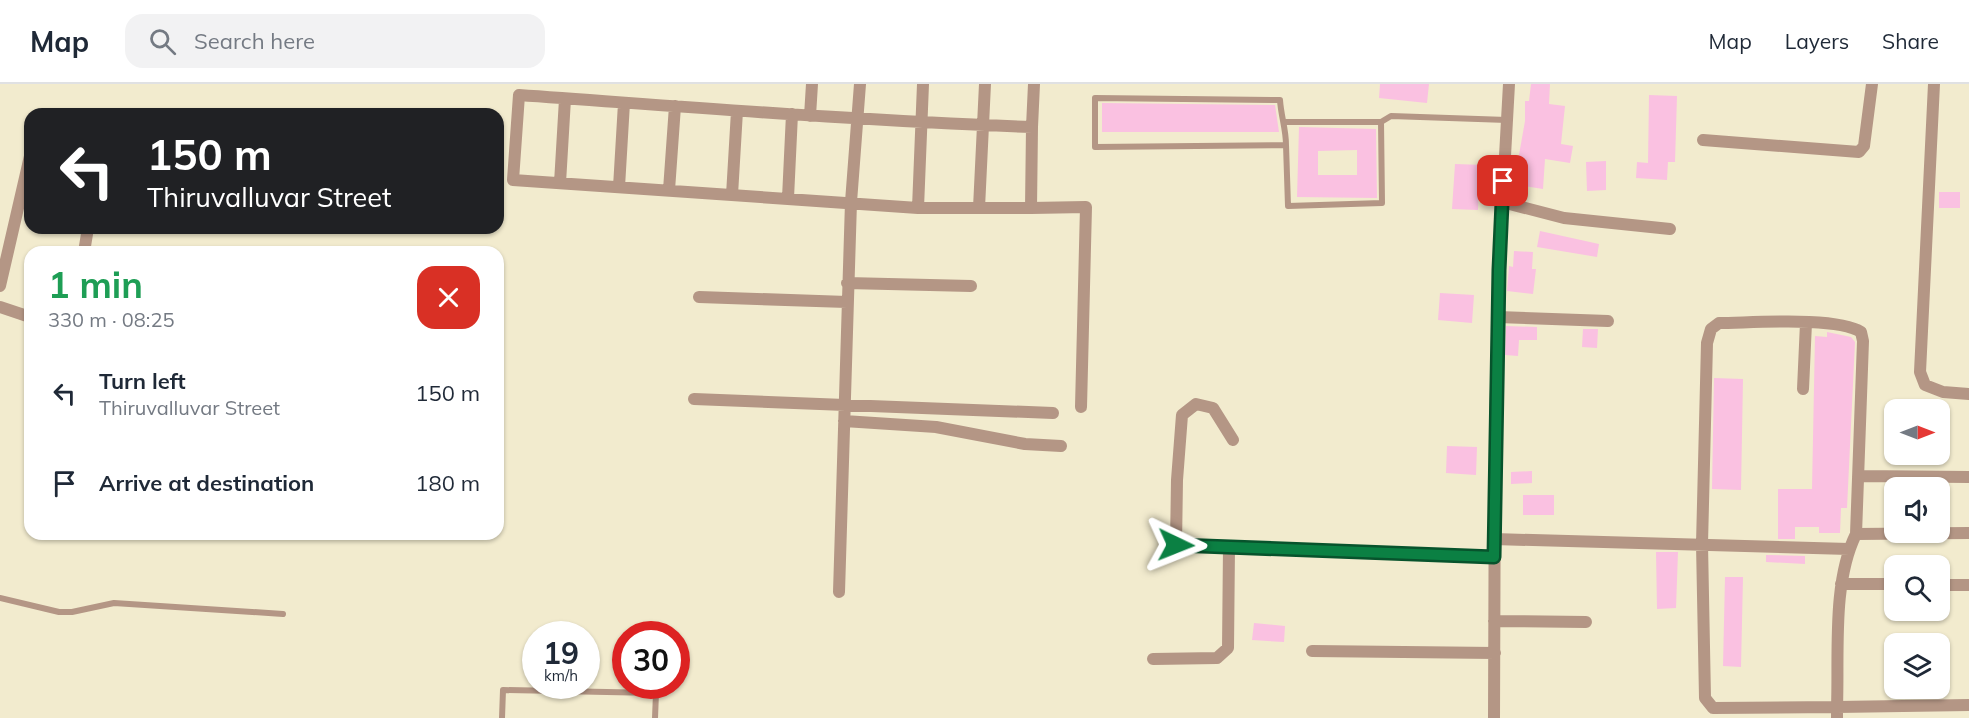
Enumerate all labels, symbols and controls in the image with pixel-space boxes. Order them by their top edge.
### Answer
search box [125,14,545,68]
text: Map [30,24,89,59]
icon: search [146,25,179,58]
text: Search here [194,27,315,55]
text: Map [1709,28,1752,54]
text: Layers [1785,28,1849,54]
text: Share [1882,28,1939,54]
text: 150 m [147,128,272,181]
icon: left [48,132,126,210]
pin [1477,155,1528,206]
icon: arrive [1486,164,1519,197]
text: Thiruvalluvar Street [147,180,391,214]
text: 1 min [48,262,143,307]
button: close [417,266,480,329]
text: 330 m · 08:25 [48,307,174,332]
text: Turn left [99,367,186,395]
icon: left [48,377,81,410]
text: 150 m [415,379,480,407]
text: Thiruvalluvar Street [99,395,280,420]
north arrow [1884,399,1950,465]
map controls [1884,399,1950,699]
icon: arrive [48,467,81,500]
text: Arrive at destination [99,469,314,497]
text: 180 m [415,469,480,497]
button: sound [1884,477,1950,543]
position arrow [1144,513,1208,577]
button: search [1884,555,1950,621]
speed limit sign: 30 [612,621,690,699]
button: layers [1884,633,1950,699]
text: 19 [543,634,579,672]
text: km/h [544,666,578,685]

